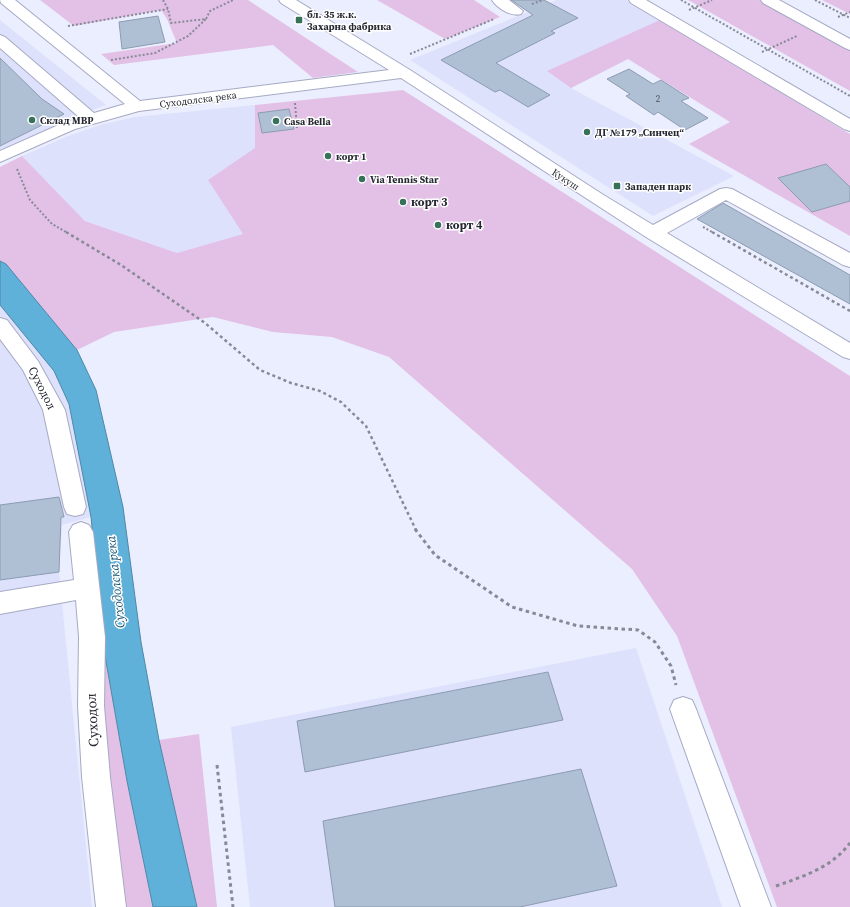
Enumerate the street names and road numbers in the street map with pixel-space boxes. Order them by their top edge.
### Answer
street label: Суходолска река [159,88,238,111]
street label: Кукуш [549,166,582,193]
street label: Суходол [24,364,60,412]
street label: Суходол [81,693,103,747]

